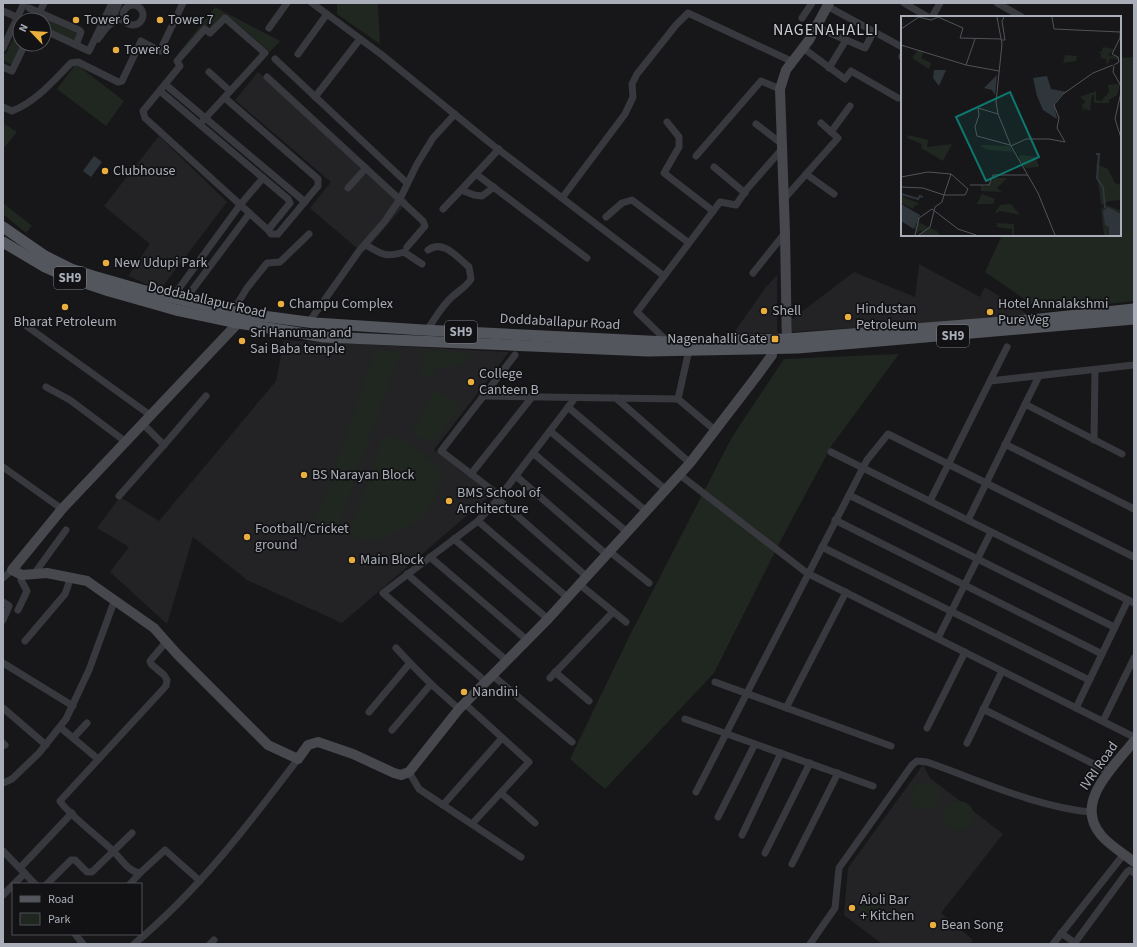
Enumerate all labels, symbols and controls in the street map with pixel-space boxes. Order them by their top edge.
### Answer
place label: Tower 6 [84,10,130,30]
place label: Tower 7 [168,10,214,30]
north arrow [12,12,52,52]
marker: Tower 6 [71,15,81,25]
marker: Tower 7 [155,15,165,25]
inset map [901,16,1121,236]
district label: NAGENAHALLI [773,19,879,41]
text: N [15,21,32,34]
place label: Tower 8 [124,40,170,60]
marker: Tower 8 [111,45,121,55]
place label: Clubhouse [113,161,176,181]
marker: Clubhouse [100,166,110,176]
place label: New Udupi Park [114,253,208,273]
marker: New Udupi Park [101,258,111,268]
road number: SH9 [54,267,86,289]
street label: Doddaballapur Road [146,277,268,323]
place label: Champu Complex [289,294,394,314]
place label: Hotel Annalakshmi Pure Veg [998,294,1108,330]
marker: Champu Complex [276,299,286,309]
place label: Hindustan Petroleum [856,299,917,335]
place label: Shell [772,301,802,321]
marker: Bharat Petroleum [60,302,70,312]
marker: Shell [759,306,769,316]
marker: Hotel Annalakshmi Pure Veg [985,307,995,317]
street label: Doddaballapur Road [499,309,621,335]
place label: Bharat Petroleum [14,312,117,332]
marker: Hindustan Petroleum [843,312,853,322]
road number: SH9 [445,321,477,343]
place label: Sri Hanuman and Sai Baba temple [250,323,352,359]
road number: SH9 [937,325,969,347]
place label: Nagenahalli Gate [667,329,767,349]
marker: Nagenahalli Gate [770,334,780,344]
marker: Sri Hanuman and Sai Baba temple [237,336,247,346]
place label: College Canteen B [479,364,539,400]
marker: College Canteen B [466,377,476,387]
place label: BS Narayan Block [312,465,415,485]
marker: BS Narayan Block [299,470,309,480]
place label: BMS School of Architecture [457,483,541,519]
marker: BMS School of Architecture [444,496,454,506]
place label: Football/Cricket ground [255,519,349,555]
marker: Football/Cricket ground [242,532,252,542]
place label: Main Block [360,550,424,570]
marker: Main Block [347,555,357,565]
place label: Nandini [472,682,518,702]
marker: Nandini [459,687,469,697]
street label: IVRI Road [1075,738,1123,794]
legend [12,883,142,935]
place label: Aioli Bar + Kitchen [860,890,914,926]
text: Road [48,891,74,908]
marker: Aioli Bar + Kitchen [847,903,857,913]
text: Park [48,911,70,928]
place label: Bean Song [941,915,1003,935]
marker: Bean Song [928,920,938,930]

